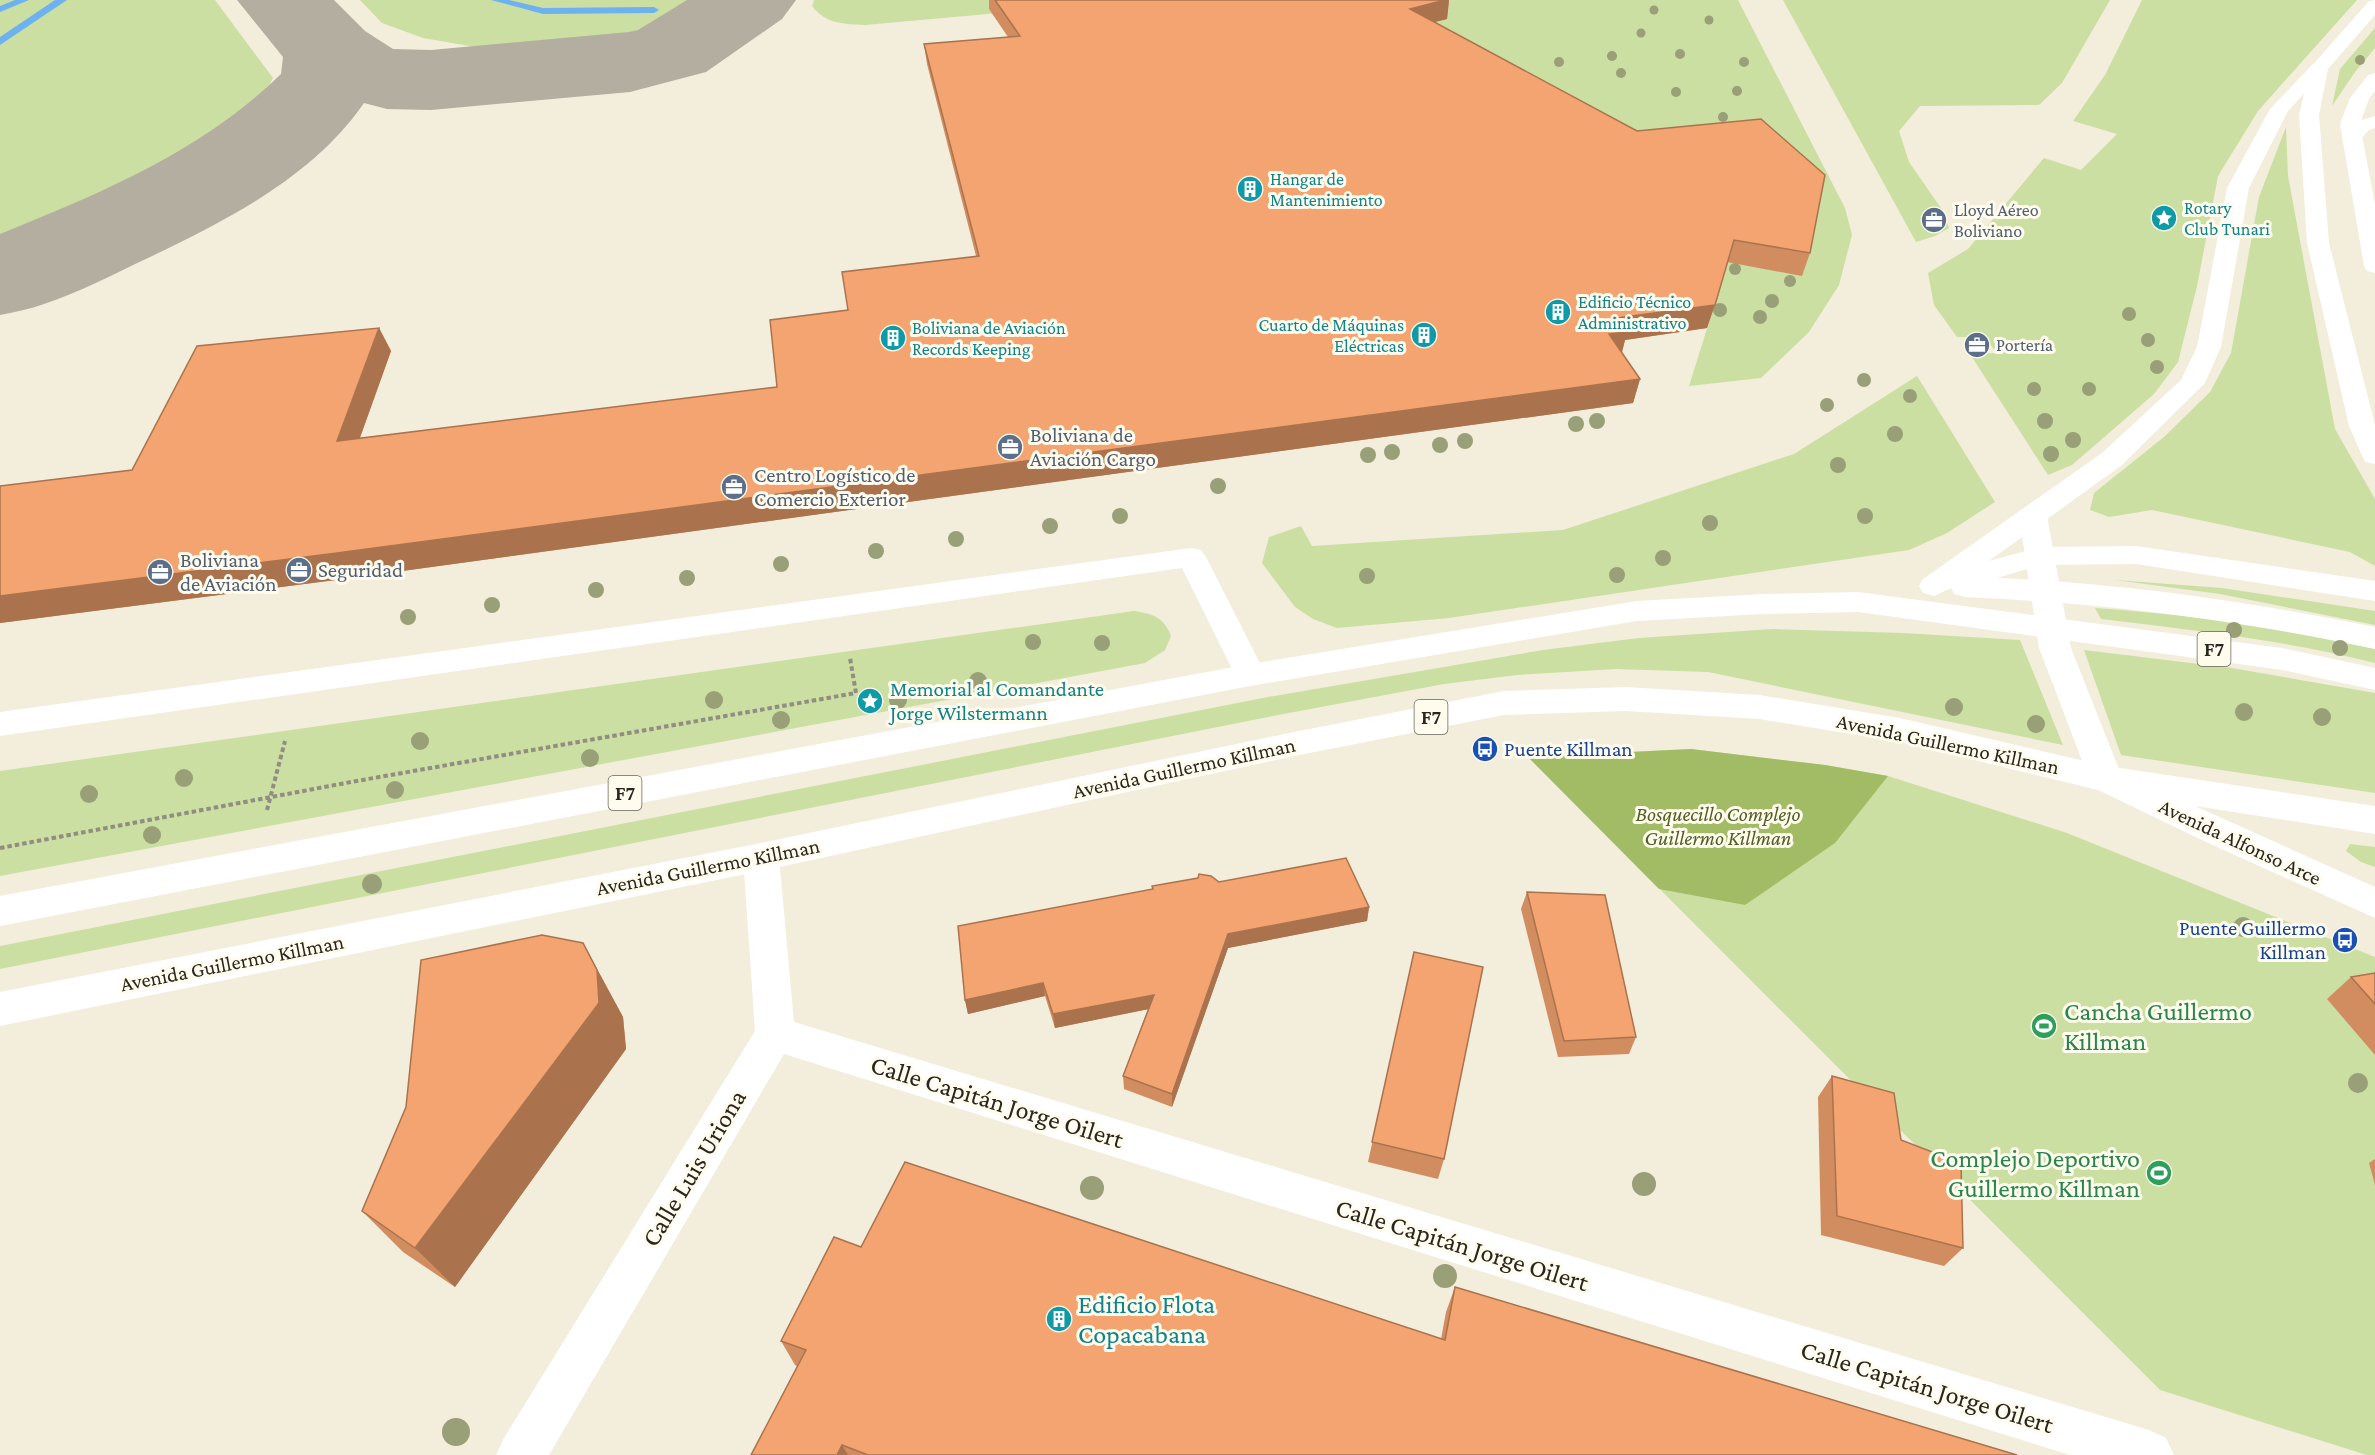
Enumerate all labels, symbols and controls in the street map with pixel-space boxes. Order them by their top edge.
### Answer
place label: Hangar de Mantenimiento [1270,169,1383,210]
building icon: Hangar de Mantenimiento [1235,174,1265,204]
place label: Rotary Club Tunari [2184,198,2270,239]
place label: Lloyd Aéreo Boliviano [1954,200,2039,241]
place icon: Rotary Club Tunari [2149,203,2179,233]
office icon: Lloyd Aéreo Boliviano [1919,205,1949,235]
place label: Edificio Técnico Administrativo [1578,292,1691,333]
building icon: Edificio Técnico Administrativo [1543,297,1573,327]
place label: Cuarto de Máquinas Eléctricas [1258,315,1404,356]
place label: Boliviana de Aviación Records Keeping [912,318,1066,359]
building icon: Cuarto de Máquinas Eléctricas [1409,320,1439,350]
building icon: Boliviana de Aviación Records Keeping [878,323,908,353]
office icon: Portería [1962,330,1992,360]
place label: Portería [1996,335,2053,355]
place label: Boliviana de Aviación Cargo [1030,423,1156,471]
office icon: Boliviana de Aviación Cargo [995,432,1025,462]
place label: Centro Logístico de Comercio Exterior [754,463,916,511]
office icon: Centro Logístico de Comercio Exterior [719,472,749,502]
place label: Boliviana de Aviación [180,548,277,596]
office icon: Seguridad [284,555,314,585]
office icon: Boliviana de Aviación [145,557,175,587]
place label: Seguridad [318,558,403,582]
road number: F7 [2198,632,2230,666]
place label: Memorial al Comandante Jorge Wilstermann [888,677,1104,725]
place icon: Memorial al Comandante Jorge Wilstermann [855,686,885,716]
road number: F7 [1414,700,1448,734]
street label: Avenida Guillermo Killman [1834,709,2062,779]
street label: Avenida Guillermo Killman [1070,733,1298,803]
bus stop icon: Puente Killman [1470,734,1500,764]
place label: Puente Killman [1504,737,1633,761]
road number: F7 [608,776,642,810]
street label: Avenida Alfonso Arce [2155,794,2325,890]
park label: Bosquecillo Complejo Guillermo Killman [1636,802,1801,850]
street label: Avenida Guillermo Killman [594,834,822,900]
place label: Puente Guillermo Killman [2179,916,2326,964]
bus stop icon: Puente Guillermo Killman [2330,925,2360,955]
street label: Avenida Guillermo Killman [118,930,346,996]
place label: Cancha Guillermo Killman [2064,997,2252,1056]
sports icon: Cancha Guillermo Killman [2029,1011,2059,1041]
street label: Calle Capitán Jorge Oilert [867,1050,1127,1154]
street label: Calle Luis Uriona [636,1084,752,1252]
place label: Complejo Deportivo Guillermo Killman [1930,1144,2140,1203]
sports icon: Complejo Deportivo Guillermo Killman [2144,1158,2174,1188]
street label: Calle Capitán Jorge Oilert [1332,1193,1592,1297]
place label: Edificio Flota Copacabana [1078,1290,1215,1349]
building icon: Edificio Flota Copacabana [1044,1304,1074,1334]
street label: Calle Capitán Jorge Oilert [1797,1335,2057,1439]

